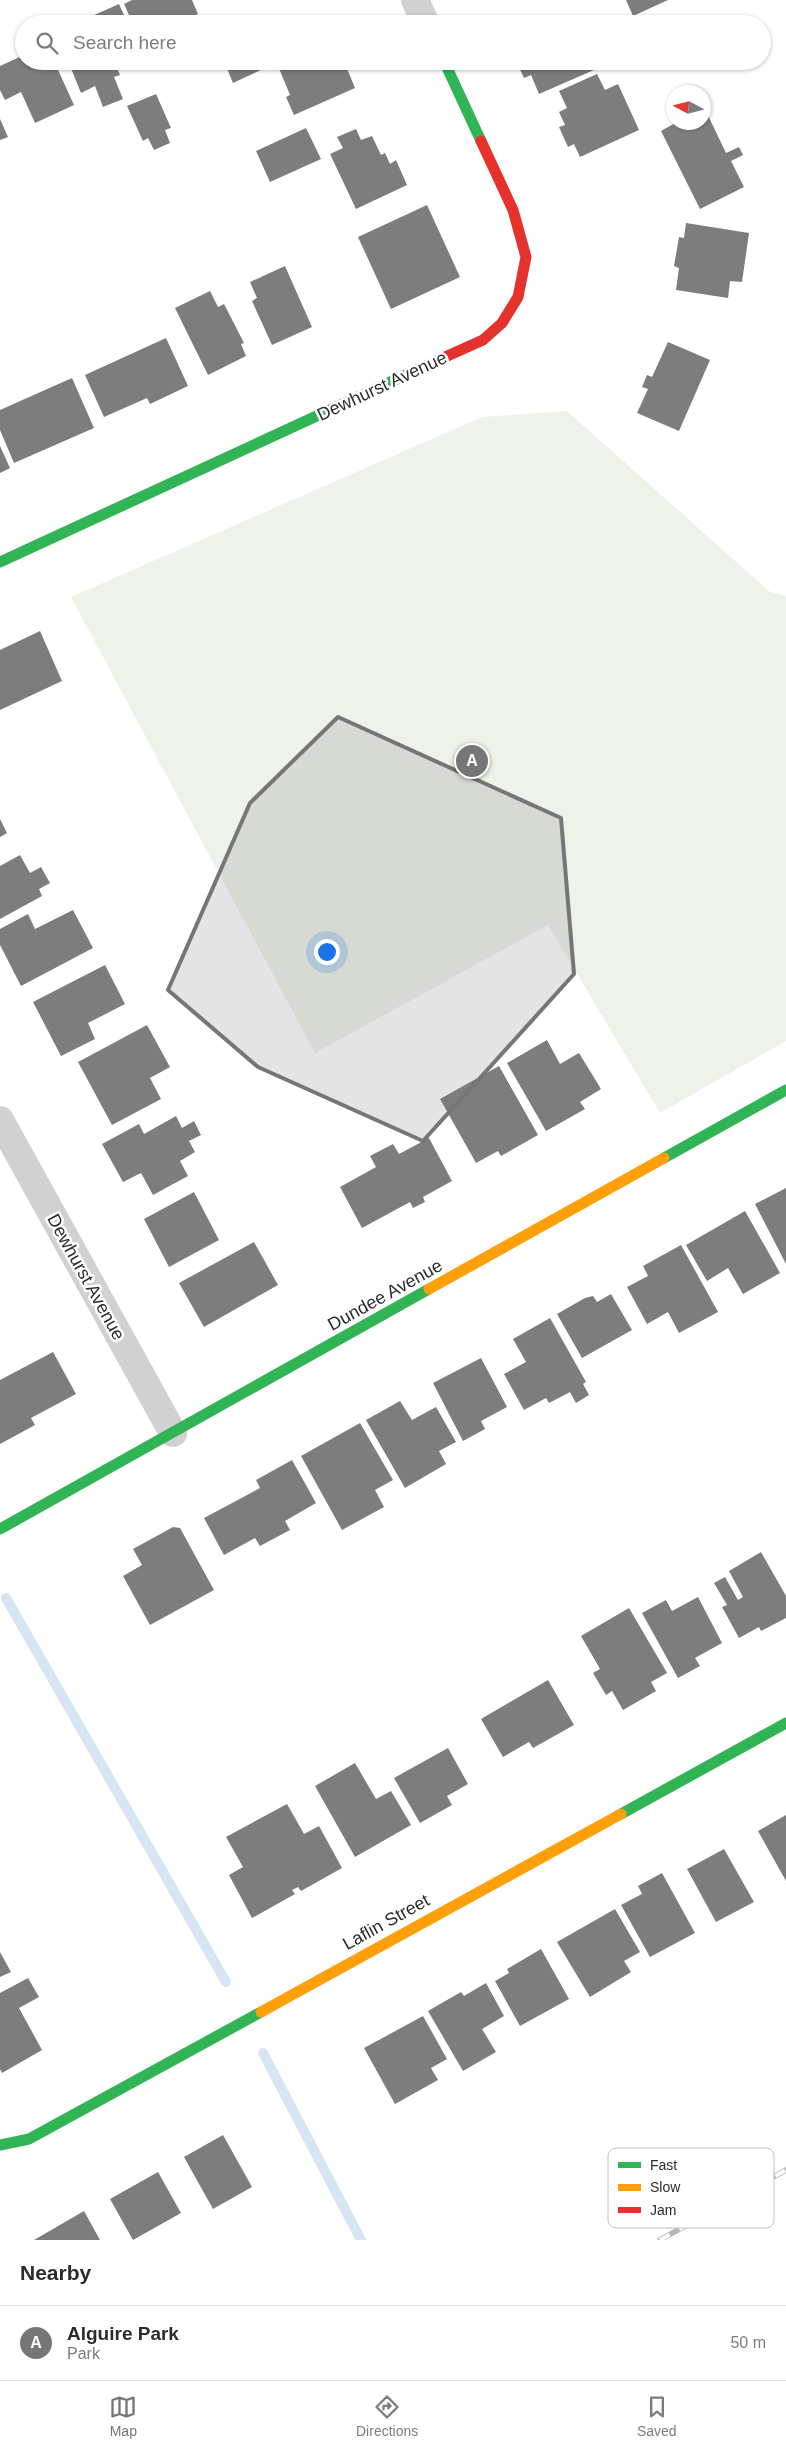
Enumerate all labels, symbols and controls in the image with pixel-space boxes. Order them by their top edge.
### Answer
search box [15,15,771,70]
icon: search [33,29,61,57]
text: Search here [73,32,177,53]
north arrow [666,85,711,130]
street label: Dewhurst Avenue [314,347,450,425]
pin: A [456,742,488,780]
your location [314,939,340,965]
street label: Dewhurst Avenue [43,1211,129,1343]
street label: Dundee Avenue [324,1255,446,1335]
street label: Laflin Street [339,1890,433,1954]
legend [608,2148,774,2228]
text: Fast [650,2157,677,2173]
text: Slow [650,2179,681,2195]
text: Jam [650,2202,676,2218]
text: Nearby [20,2261,91,2284]
text: Alguire Park [67,2323,179,2344]
text: A [30,2334,42,2351]
text: 50 m [730,2334,766,2351]
text: Park [67,2345,100,2362]
tab: Map [109,2393,137,2439]
tab: Directions [356,2393,418,2439]
tab: Saved [637,2393,677,2439]

